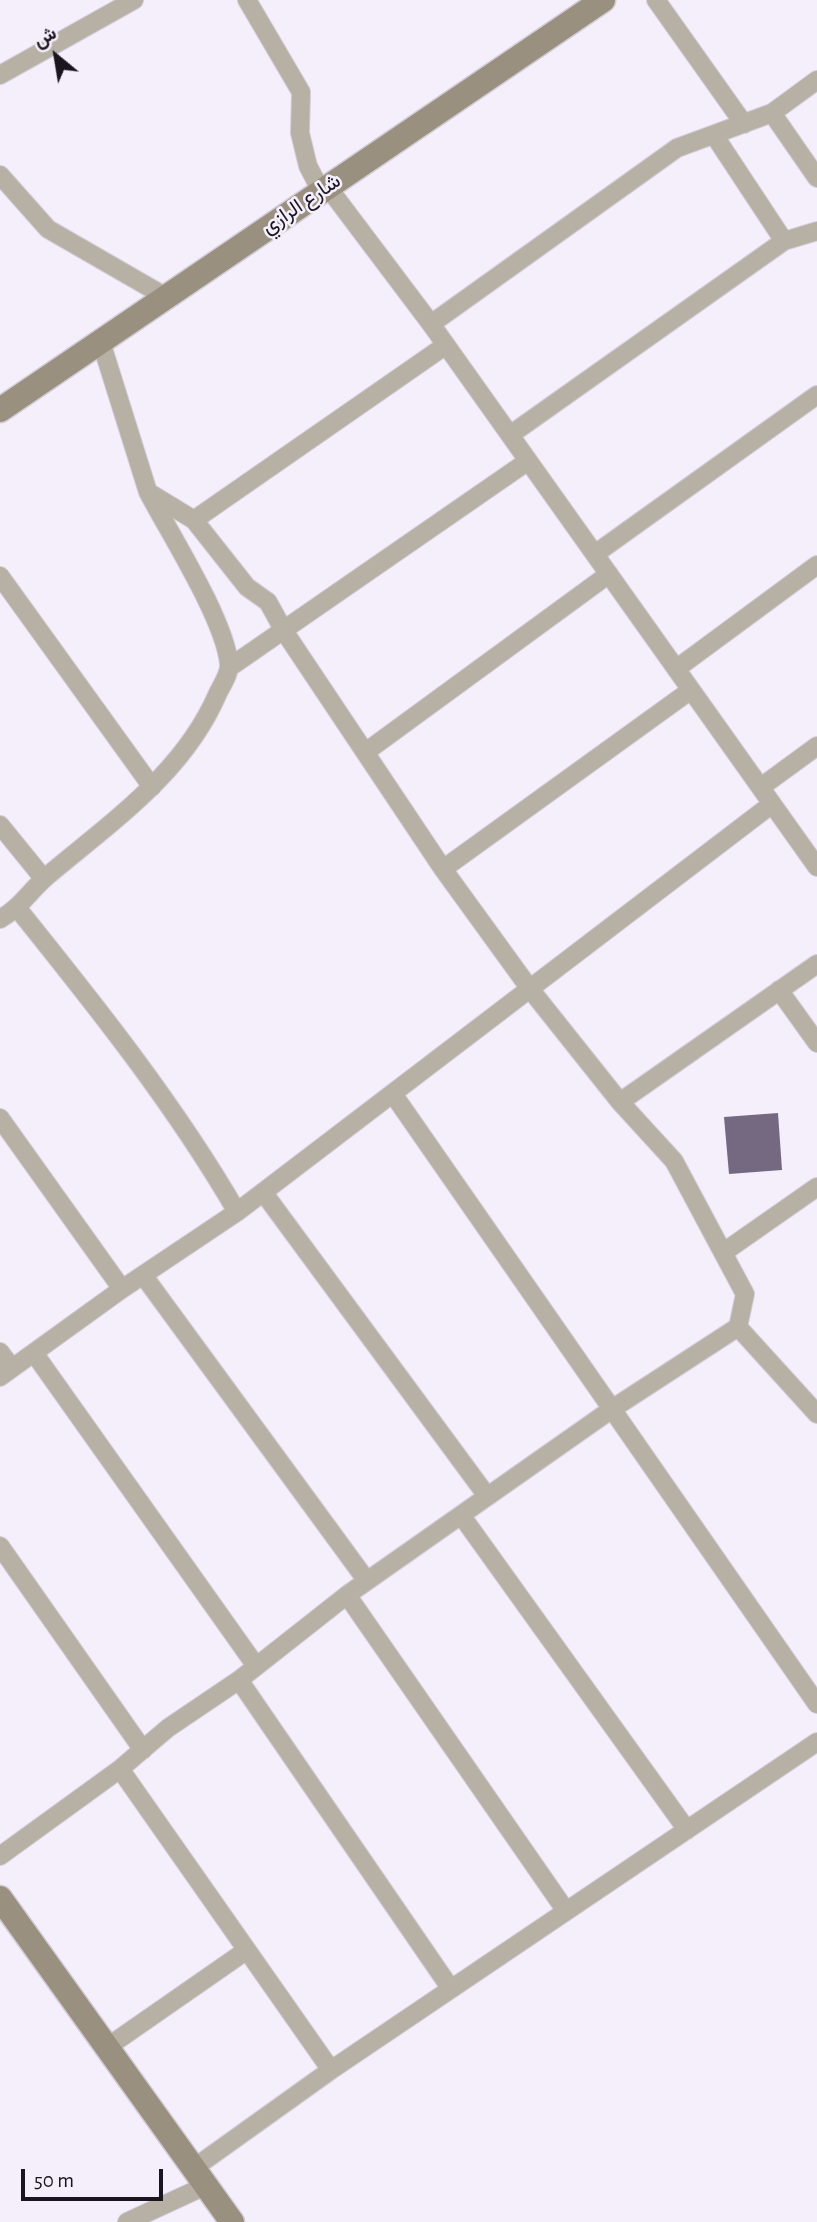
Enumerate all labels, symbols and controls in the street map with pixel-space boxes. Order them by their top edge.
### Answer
north arrow [21,21,91,91]
text: ش [31,23,60,51]
street label: شارع الرازي [257,168,345,240]
scale bar [24,2156,166,2200]
text: 50 m [34,2170,74,2191]

